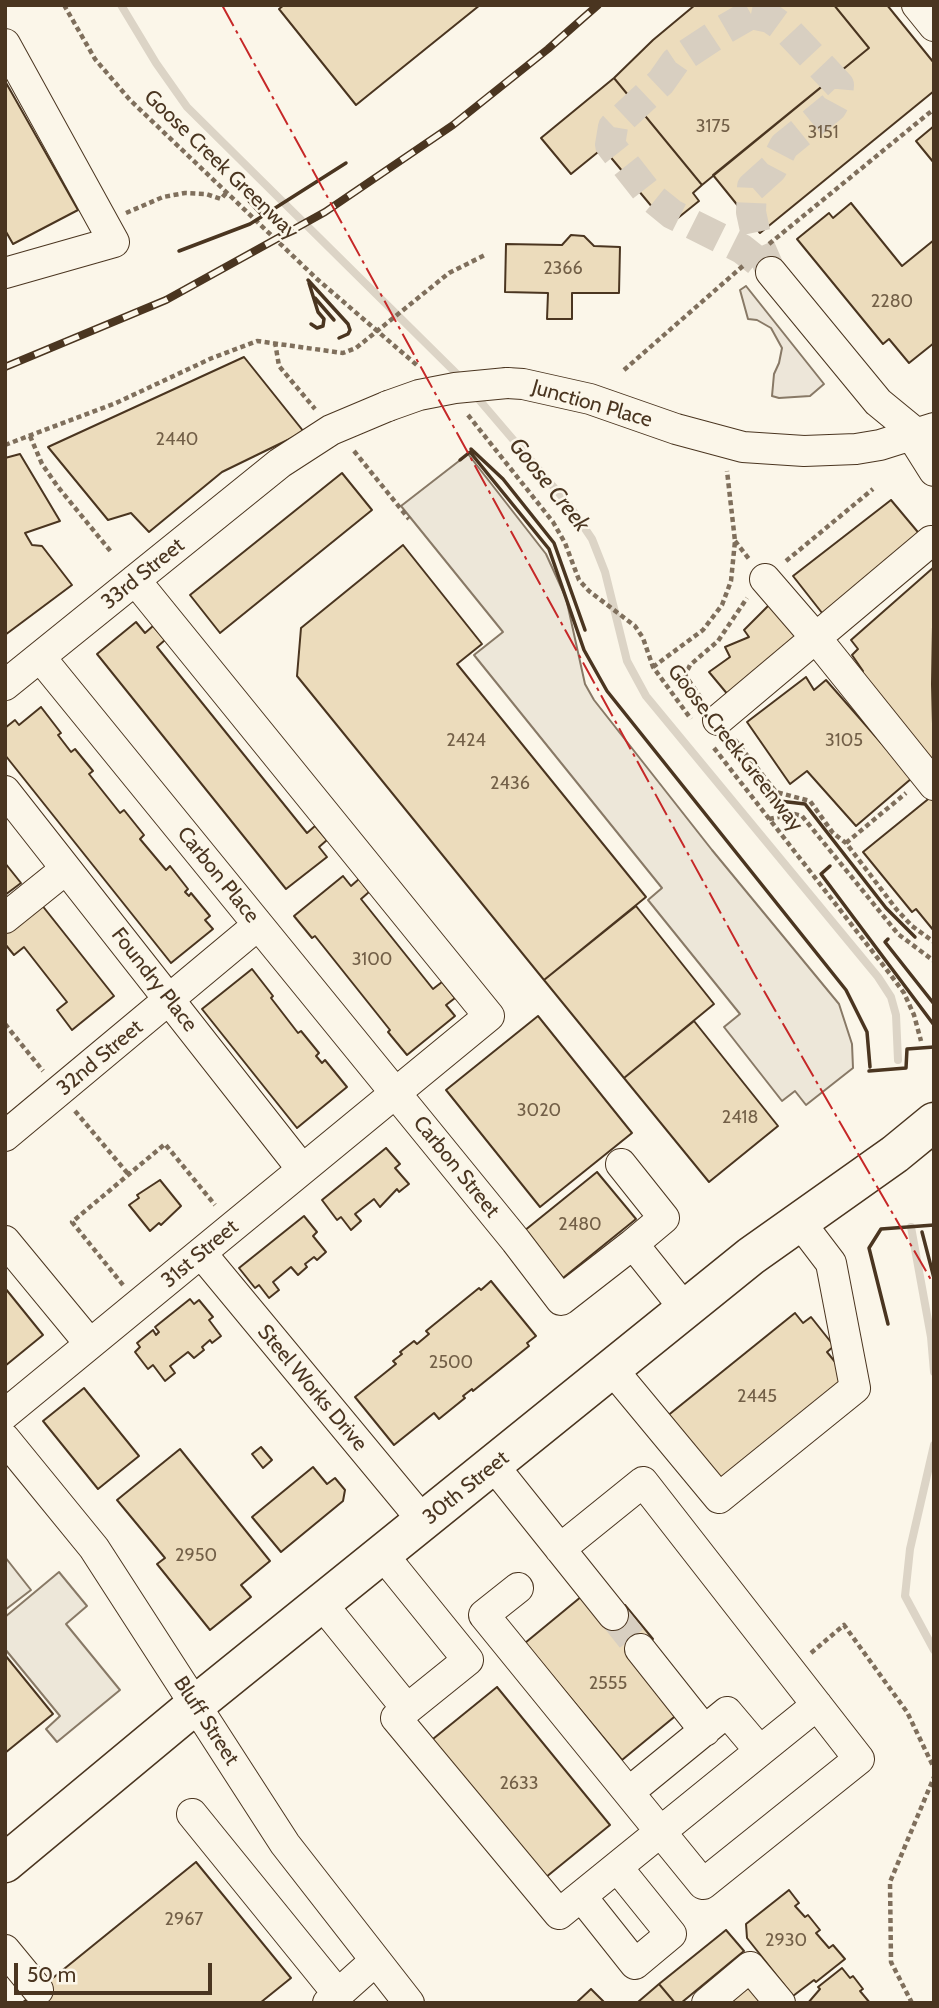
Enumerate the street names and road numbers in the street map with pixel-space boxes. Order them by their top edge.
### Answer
street label: Goose Creek Greenway [139,85,303,245]
street label: Junction Place [529,375,655,433]
street label: 33rd Street [96,533,190,615]
street label: Goose Creek Greenway [662,660,808,836]
street label: Carbon Place [172,822,264,928]
street label: Foundry Place [106,923,202,1037]
street label: 32nd Street [52,1015,148,1101]
street label: Carbon Street [407,1111,505,1223]
street label: 31st Street [156,1215,244,1293]
street label: Steel Works Drive [252,1320,372,1456]
street label: 30th Street [418,1446,514,1530]
street label: Bluff Street [168,1672,244,1770]

